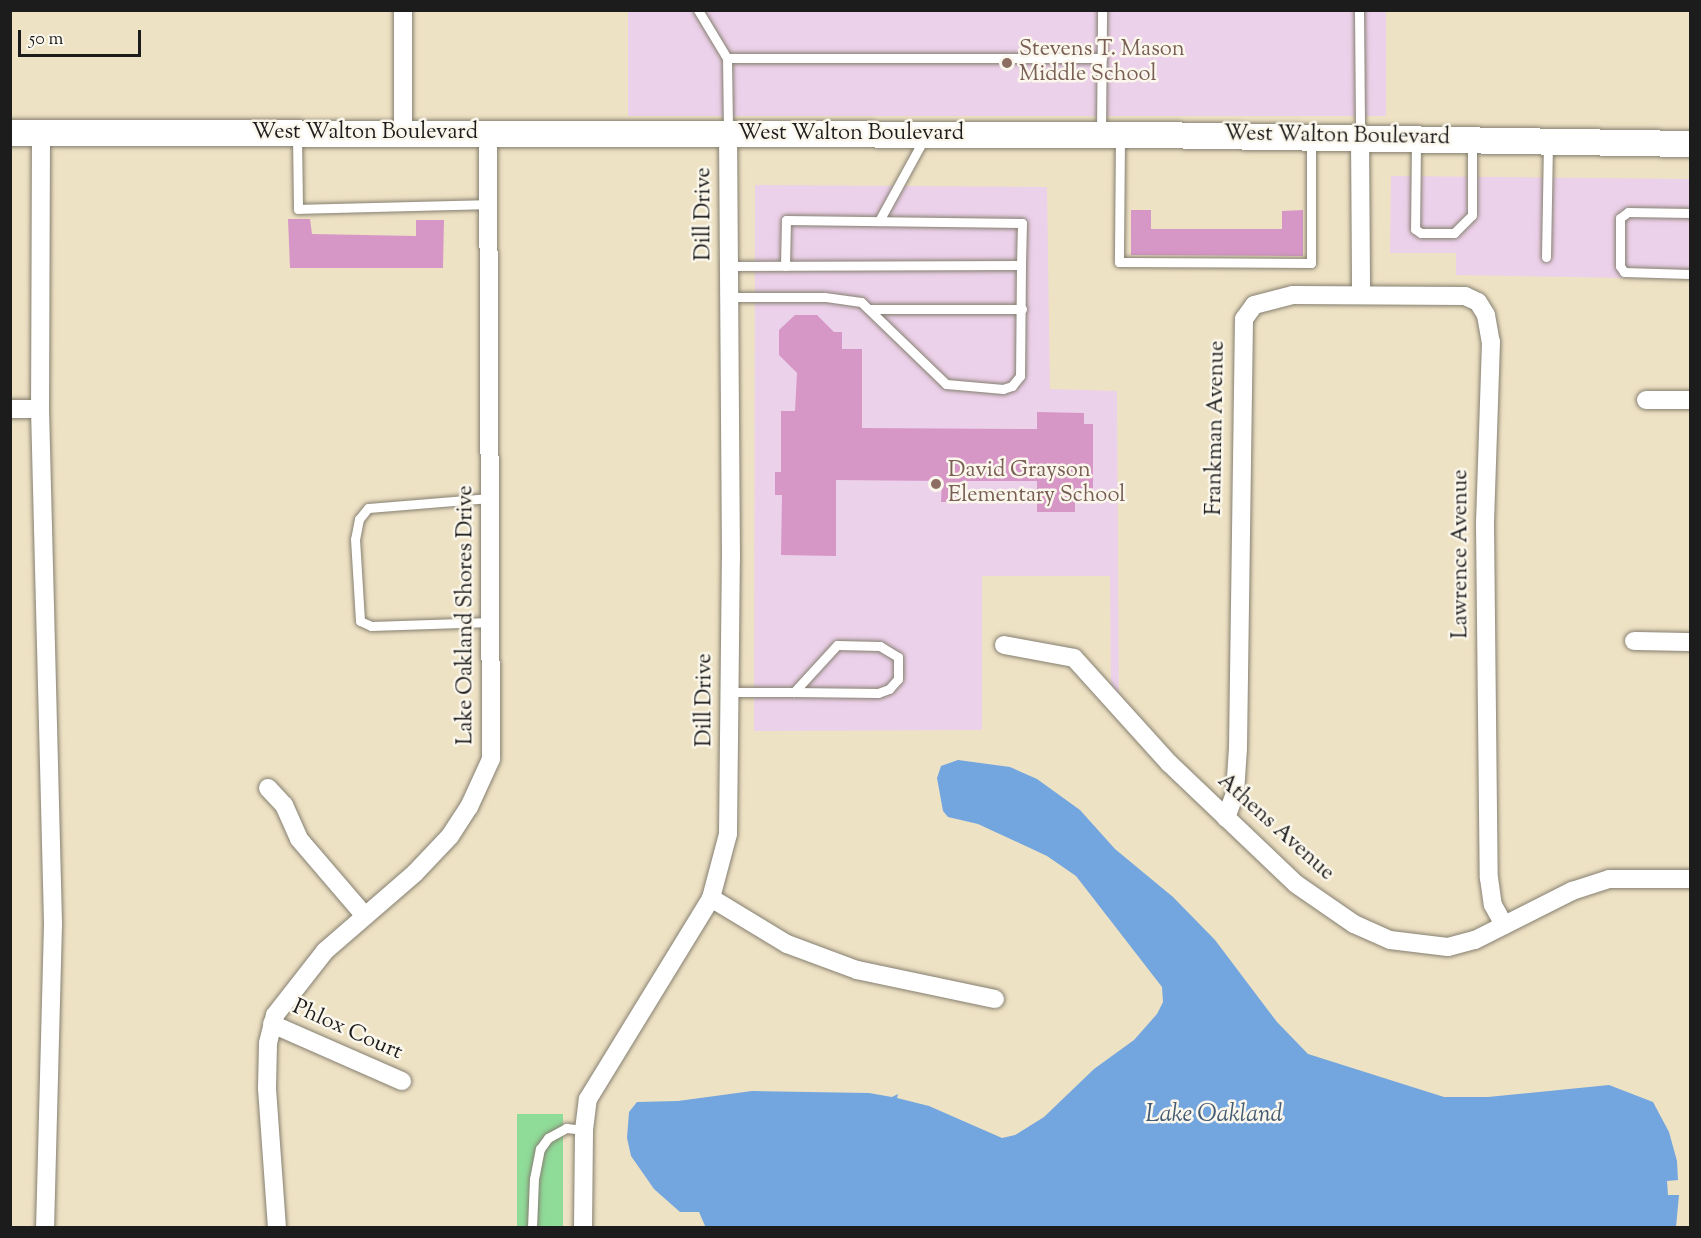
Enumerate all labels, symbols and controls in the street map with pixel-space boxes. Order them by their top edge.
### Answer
scale bar [21,18,144,56]
text: 50 m [29,27,63,53]
place label: Stevens T. Mason Middle School [1019,37,1185,88]
marker: Stevens T. Mason Middle School [1000,56,1014,70]
street label: West Walton Boulevard [252,121,478,147]
street label: West Walton Boulevard [738,122,964,148]
street label: West Walton Boulevard [1224,122,1450,152]
street label: Dill Drive [692,167,718,261]
street label: Frankman Avenue [1202,340,1232,516]
place label: David Grayson Elementary School [948,458,1125,510]
street label: Lawrence Avenue [1449,469,1475,639]
marker: David Grayson Elementary School [929,477,943,491]
street label: Lake Oakland Shores Drive [454,485,480,745]
street label: Dill Drive [693,653,719,747]
street label: Athens Avenue [1211,769,1339,887]
street label: Phlox Court [288,995,406,1067]
water label: Lake Oakland [1145,1102,1283,1130]

